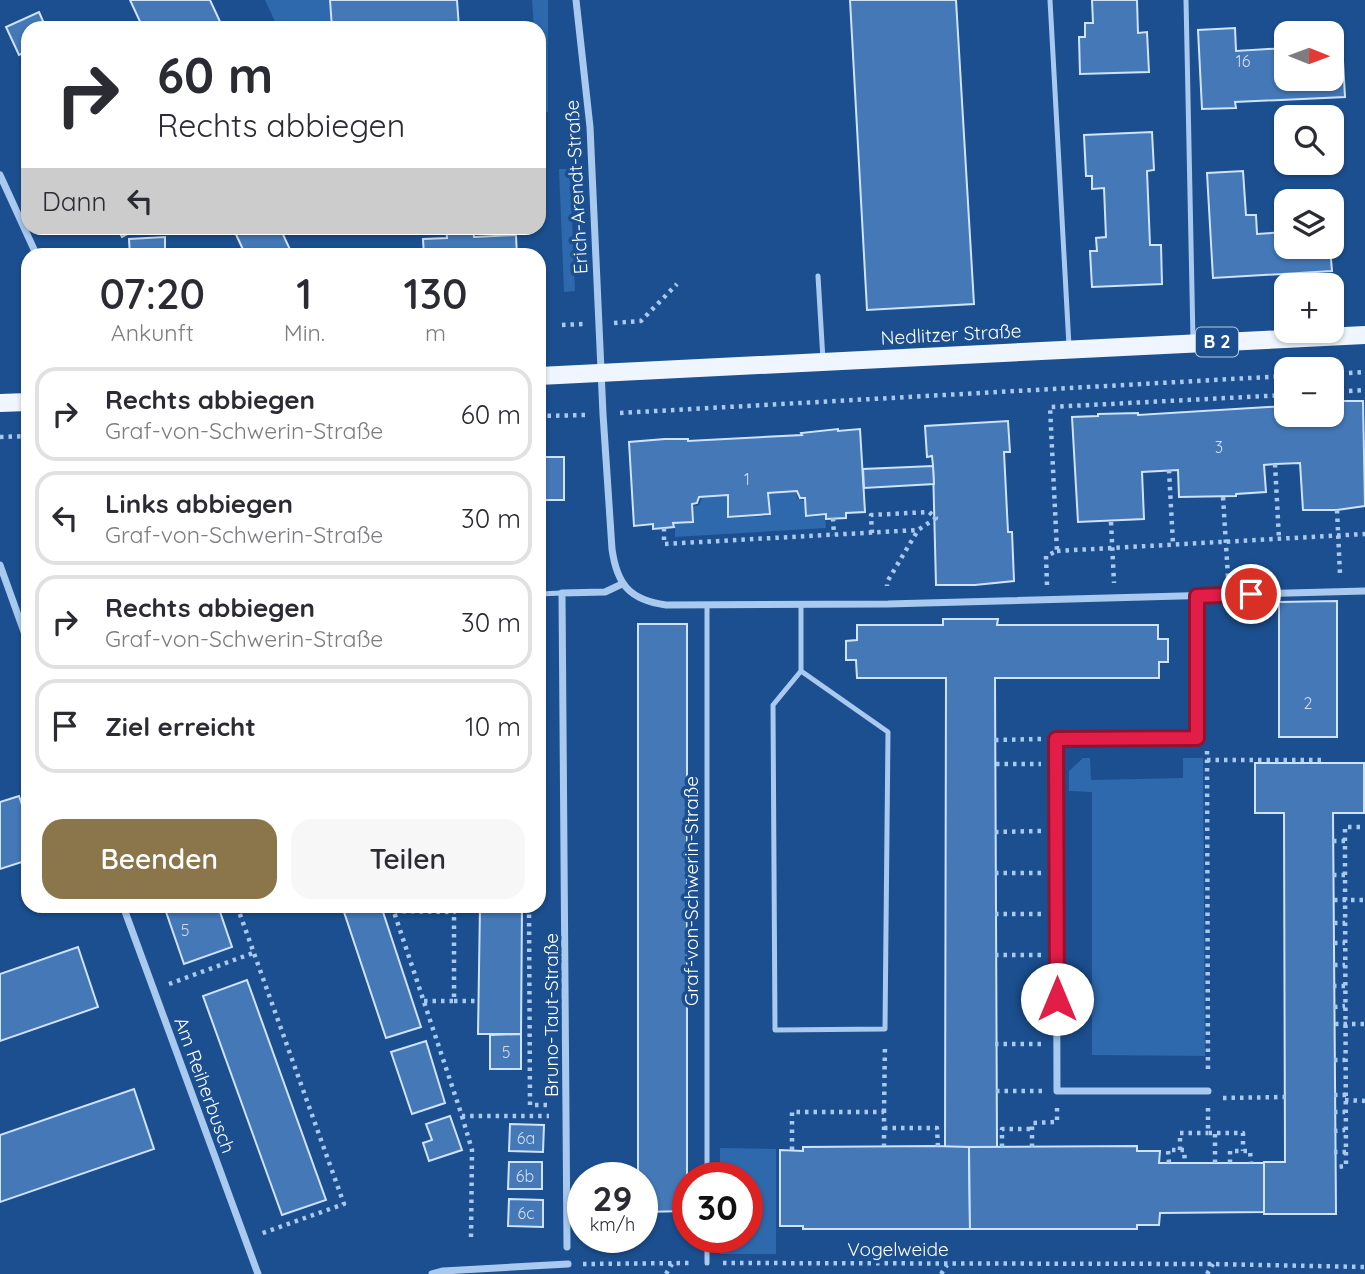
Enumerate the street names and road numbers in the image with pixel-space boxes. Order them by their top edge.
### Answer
street label: Erich-Arendt-Straße [559,99,593,275]
street label: Nedlitzer Straße [880,318,1022,350]
road number: B 2 [1196,328,1238,356]
street label: Graf-von-Schwerin-Straße [679,776,703,1006]
street label: Bruno-Taut-Straße [539,933,563,1097]
street label: Am Reiherbusch [169,1014,241,1156]
street label: Vogelweide [847,1237,949,1261]

